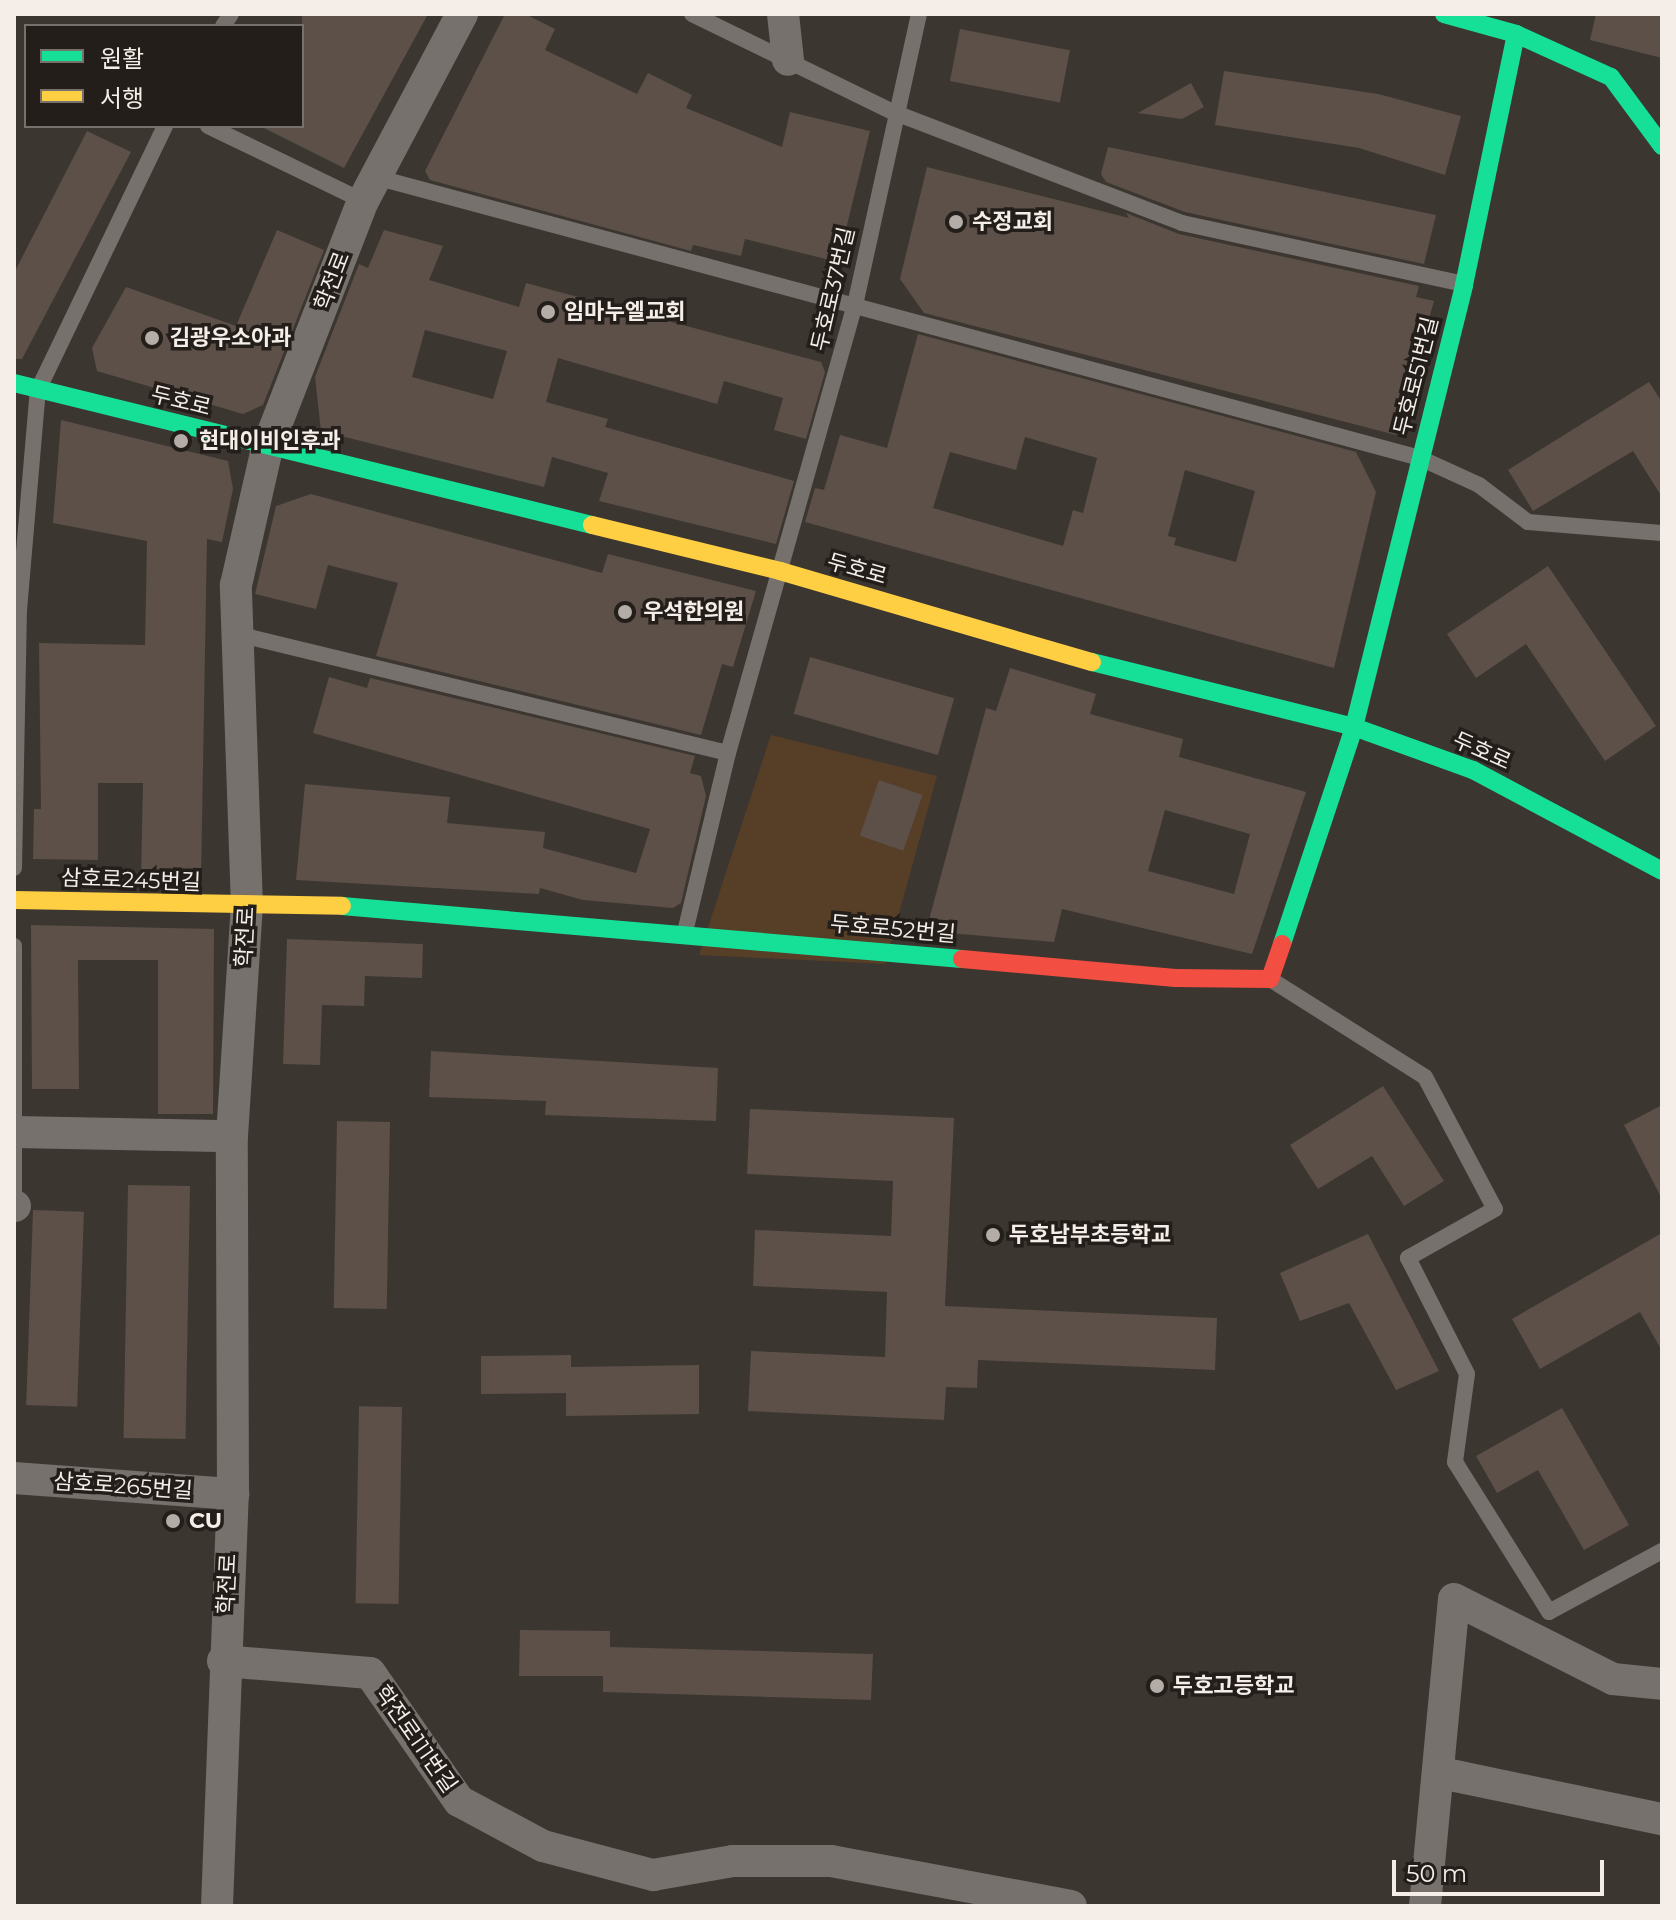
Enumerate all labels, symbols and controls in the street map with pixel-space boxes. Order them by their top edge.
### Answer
legend [24,24,304,128]
text: 원활 [100,44,144,73]
text: 서행 [100,84,144,113]
place label: 수정교회 [972,209,1053,235]
marker: 수정교회 [947,213,965,231]
street label: 두호로37번길 [806,225,860,353]
street label: 학전로 [309,248,355,314]
place label: 임마누엘교회 [564,299,685,325]
marker: 임마누엘교회 [539,303,557,321]
street label: 두호로51번길 [1388,314,1444,438]
place label: 김광우소아과 [170,325,291,351]
marker: 김광우소아과 [141,327,163,349]
street label: 두호로 [148,381,214,421]
place label: 현대이비인후과 [199,428,341,454]
marker: 현대이비인후과 [170,430,192,452]
street label: 두호로 [824,548,890,590]
place label: 우석한의원 [643,599,744,625]
marker: 우석한의원 [614,601,636,623]
street label: 두호로 [1449,727,1515,775]
street label: 삼호로245번길 [61,864,201,896]
street label: 학전로 [230,906,260,968]
street label: 두호로52번길 [829,910,957,948]
place label: 두호남부초등학교 [1009,1222,1171,1248]
marker: 두호남부초등학교 [984,1226,1002,1244]
street label: 삼호로265번길 [52,1468,194,1504]
place label: CU [189,1508,222,1534]
marker: CU [164,1512,182,1530]
street label: 학전로 [212,1553,242,1615]
place label: 두호고등학교 [1173,1673,1294,1699]
marker: 두호고등학교 [1148,1677,1166,1695]
street label: 학전로111번길 [369,1680,463,1798]
scale bar [1396,1844,1608,1894]
text: 50 m [1406,1859,1467,1888]

